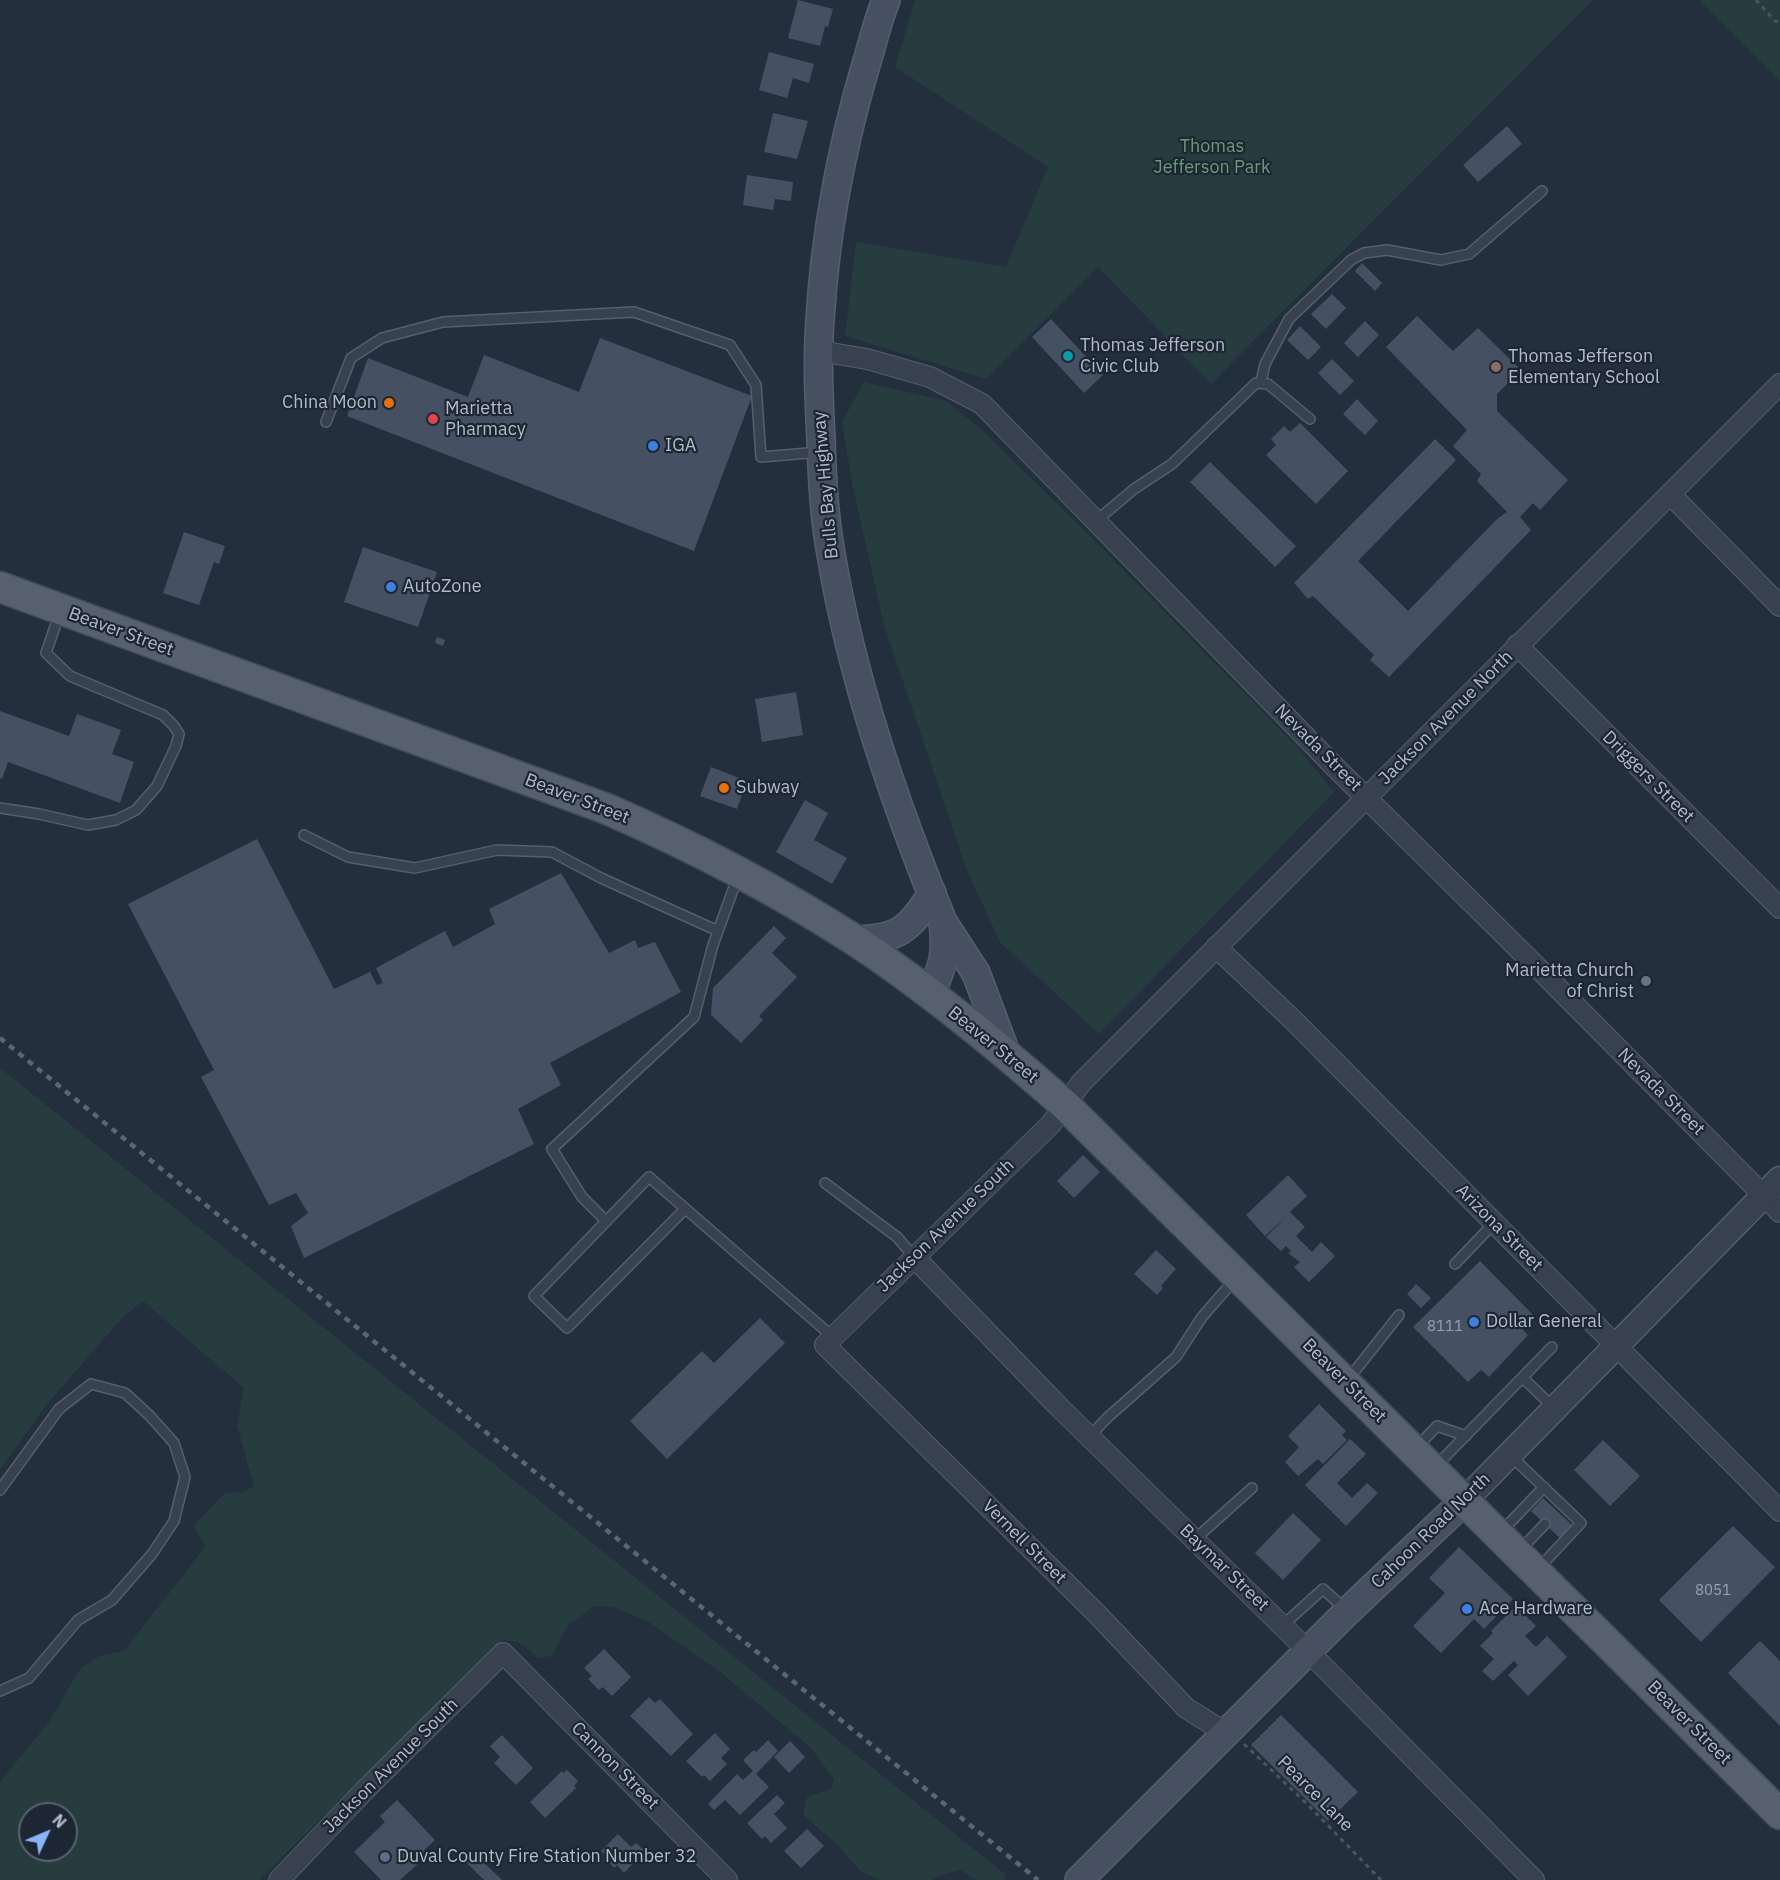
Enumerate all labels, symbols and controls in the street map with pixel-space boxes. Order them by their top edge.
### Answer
park label: Thomas Jefferson Park [1154,136,1270,178]
place label: Thomas Jefferson Civic Club [1080,335,1225,378]
place label: Thomas Jefferson Elementary School [1508,346,1660,388]
marker: Thomas Jefferson Civic Club [1061,349,1075,363]
marker: Thomas Jefferson Elementary School [1489,360,1503,374]
place label: China Moon [282,392,377,414]
marker: China Moon [382,396,396,410]
place label: Marietta Pharmacy [445,398,526,440]
street label: Bulls Bay Highway [809,410,843,560]
marker: Marietta Pharmacy [426,412,440,426]
place label: IGA [665,435,696,457]
marker: IGA [646,439,660,453]
place label: AutoZone [403,576,482,598]
marker: AutoZone [384,580,398,594]
street label: Beaver Street [66,603,176,661]
street label: Jackson Avenue North [1374,646,1518,790]
street label: Nevada Street [1270,700,1366,796]
street label: Driggers Street [1598,727,1698,827]
street label: Beaver Street [522,769,632,829]
place label: Subway [736,777,799,799]
marker: Subway [717,781,731,795]
place label: Marietta Church of Christ [1505,960,1634,1002]
marker: Marietta Church of Christ [1639,974,1653,988]
street label: Beaver Street [943,1002,1043,1088]
street label: Nevada Street [1613,1044,1709,1140]
street label: Jackson Avenue South [873,1155,1019,1297]
street label: Arizona Street [1451,1180,1547,1276]
place label: Dollar General [1486,1311,1602,1333]
marker: Dollar General [1467,1315,1481,1329]
house number: 8111 [1427,1318,1463,1336]
street label: Beaver Street [1297,1334,1391,1428]
street label: Cahoon Road North [1367,1469,1495,1593]
street label: Vernell Street [977,1495,1071,1589]
street label: Baymar Street [1175,1520,1273,1616]
house number: 8051 [1695,1582,1731,1600]
place label: Ace Hardware [1479,1598,1593,1620]
marker: Ace Hardware [1460,1602,1474,1616]
street label: Beaver Street [1642,1676,1736,1770]
street label: Jackson Avenue South [319,1694,463,1838]
street label: Cannon Street [567,1718,663,1814]
street label: Pearce Lane [1273,1752,1357,1836]
north arrow [18,1802,78,1862]
text: N [48,1810,71,1832]
place label: Duval County Fire Station Number 32 [397,1846,696,1868]
marker: Duval County Fire Station Number 32 [378,1850,392,1864]

